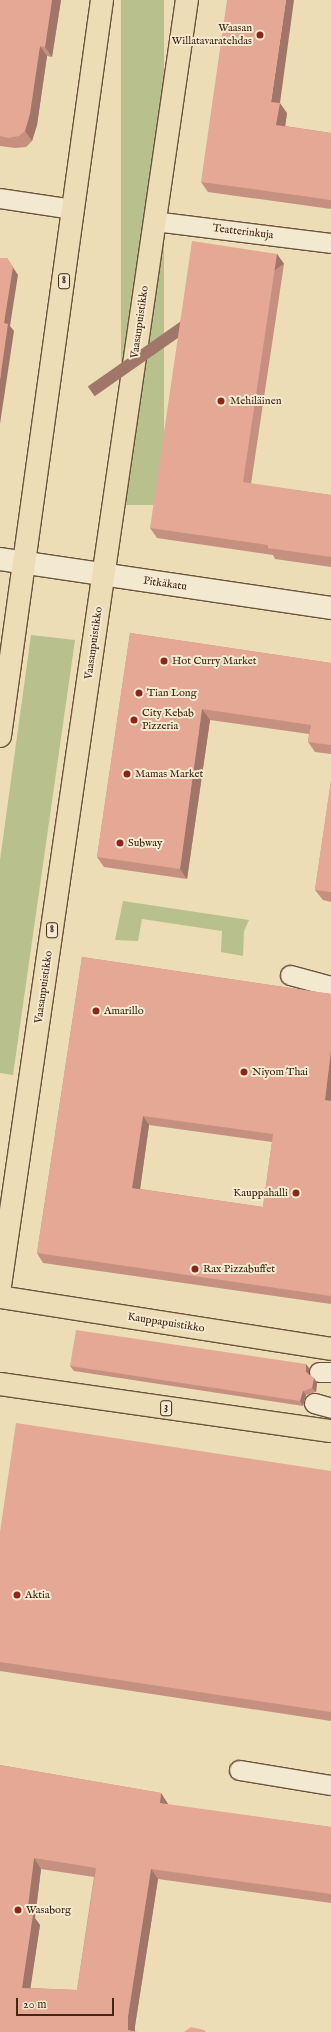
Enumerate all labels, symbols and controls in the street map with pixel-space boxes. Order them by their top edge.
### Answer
place label: Waasan Willatavaratehdas [172,22,252,48]
marker: Waasan Willatavaratehdas [255,30,265,40]
street label: Teatterinkuja [212,222,274,242]
road number: 8 [58,273,70,289]
street label: Vaasanpuistikko [128,285,152,359]
place label: Mehiläinen [230,394,282,408]
marker: Mehiläinen [215,395,227,407]
street label: Pitkäkatu [142,574,188,594]
street label: Vaasanpuistikko [82,606,106,680]
place label: Hot Curry Market [172,654,257,668]
marker: Hot Curry Market [159,656,169,666]
place label: Tian Long [147,686,197,700]
marker: Tian Long [134,688,144,698]
place label: City Kebab Pizzeria [142,707,194,733]
marker: City Kebab Pizzeria [129,715,139,725]
place label: Mamas Market [135,767,203,781]
marker: Mamas Market [122,769,132,779]
place label: Subway [128,836,162,850]
marker: Subway [115,838,125,848]
road number: 8 [46,922,58,938]
street label: Vaasanpuistikko [32,950,56,1024]
place label: Amarillo [104,1004,144,1018]
marker: Amarillo [91,1006,101,1016]
place label: Niyom Thai [252,1065,308,1079]
marker: Niyom Thai [239,1067,249,1077]
place label: Kauppahalli [233,1186,288,1200]
marker: Kauppahalli [291,1188,301,1198]
place label: Rax Pizzabuffet [203,1262,275,1276]
marker: Rax Pizzabuffet [190,1264,200,1274]
street label: Kauppapuistikko [127,1310,205,1336]
road number: 3 [160,1400,172,1416]
place label: Aktia [25,1588,50,1602]
marker: Aktia [12,1590,22,1600]
place label: Wasaborg [26,1903,71,1917]
marker: Wasaborg [13,1905,23,1915]
scale bar [18,1990,116,2016]
text: 20 m [23,1997,46,2012]

